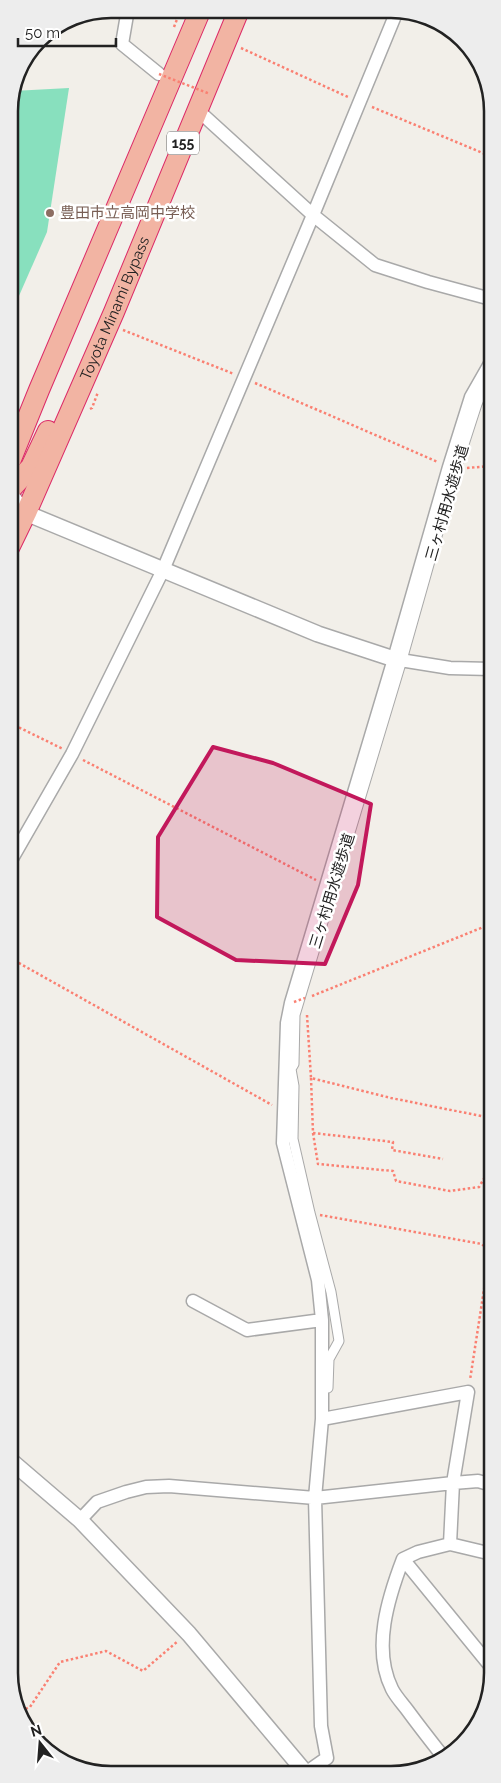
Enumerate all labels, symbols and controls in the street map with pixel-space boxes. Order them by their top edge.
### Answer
scale bar [18,15,115,47]
text: 50 m [25,24,60,42]
road number: 155 [167,132,199,154]
place label: 豊田市立高岡中学校 [60,204,195,222]
marker: 豊田市立高岡中学校 [44,207,56,219]
street label: Toyota Minami Bypass [76,234,153,383]
street label: 三ヶ村用水遊歩道 [422,443,472,563]
street label: 三ヶ村用水遊歩道 [306,831,358,951]
north arrow [15,1718,65,1768]
text: N [29,1721,44,1740]

